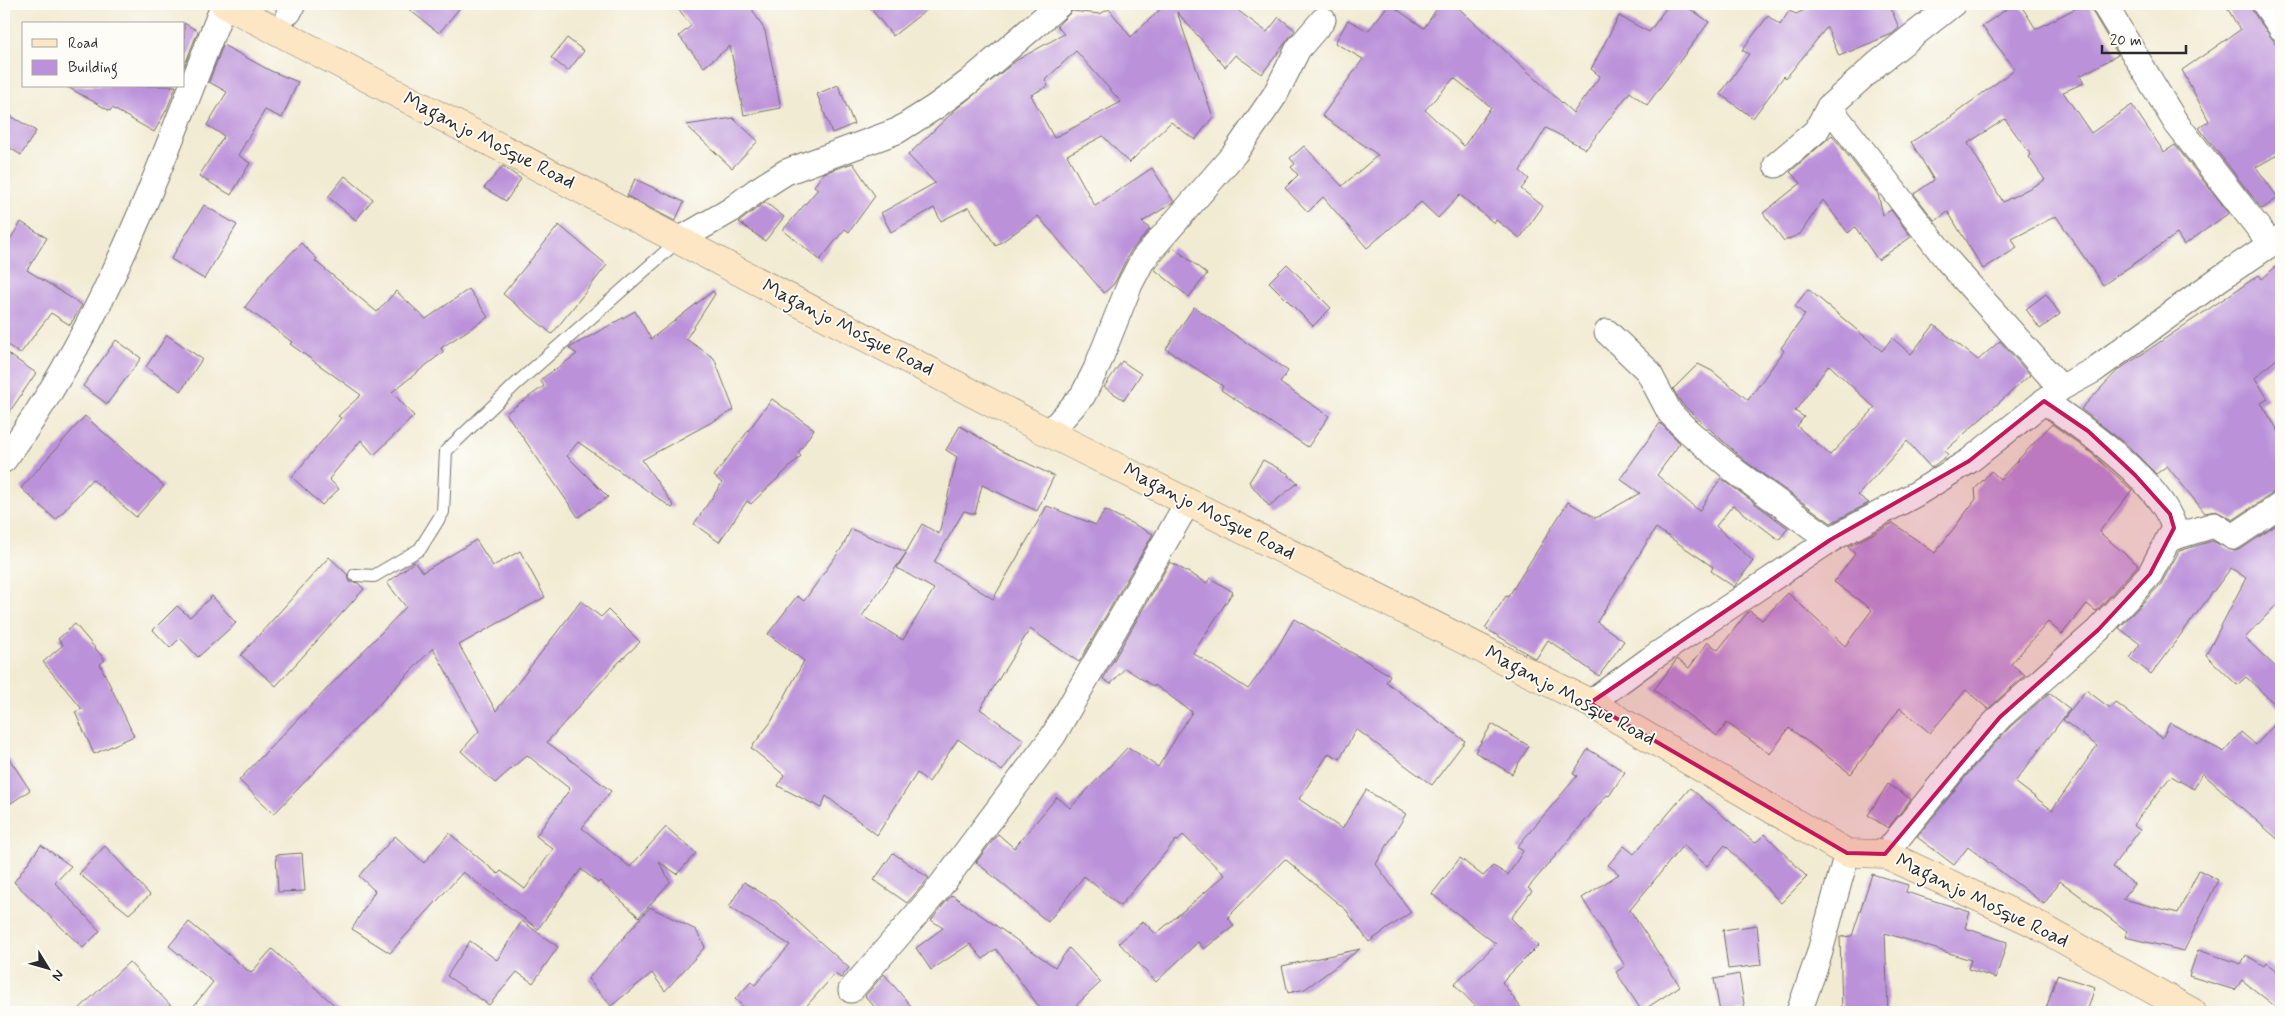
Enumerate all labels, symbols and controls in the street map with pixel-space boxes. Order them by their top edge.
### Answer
legend [22,22,185,88]
scale bar [2102,22,2186,54]
text: 20 m [2110,31,2142,51]
text: Road [68,34,98,54]
text: Building [68,58,118,79]
street label: Maganjo Mosque Road [397,86,580,198]
street label: Maganjo Mosque Road [756,273,939,385]
street label: Maganjo Mosque Road [1117,457,1300,569]
street label: Maganjo Mosque Road [1479,640,1660,754]
street label: Maganjo Mosque Road [1890,847,2073,956]
north arrow [22,944,72,994]
text: N [48,966,68,984]

